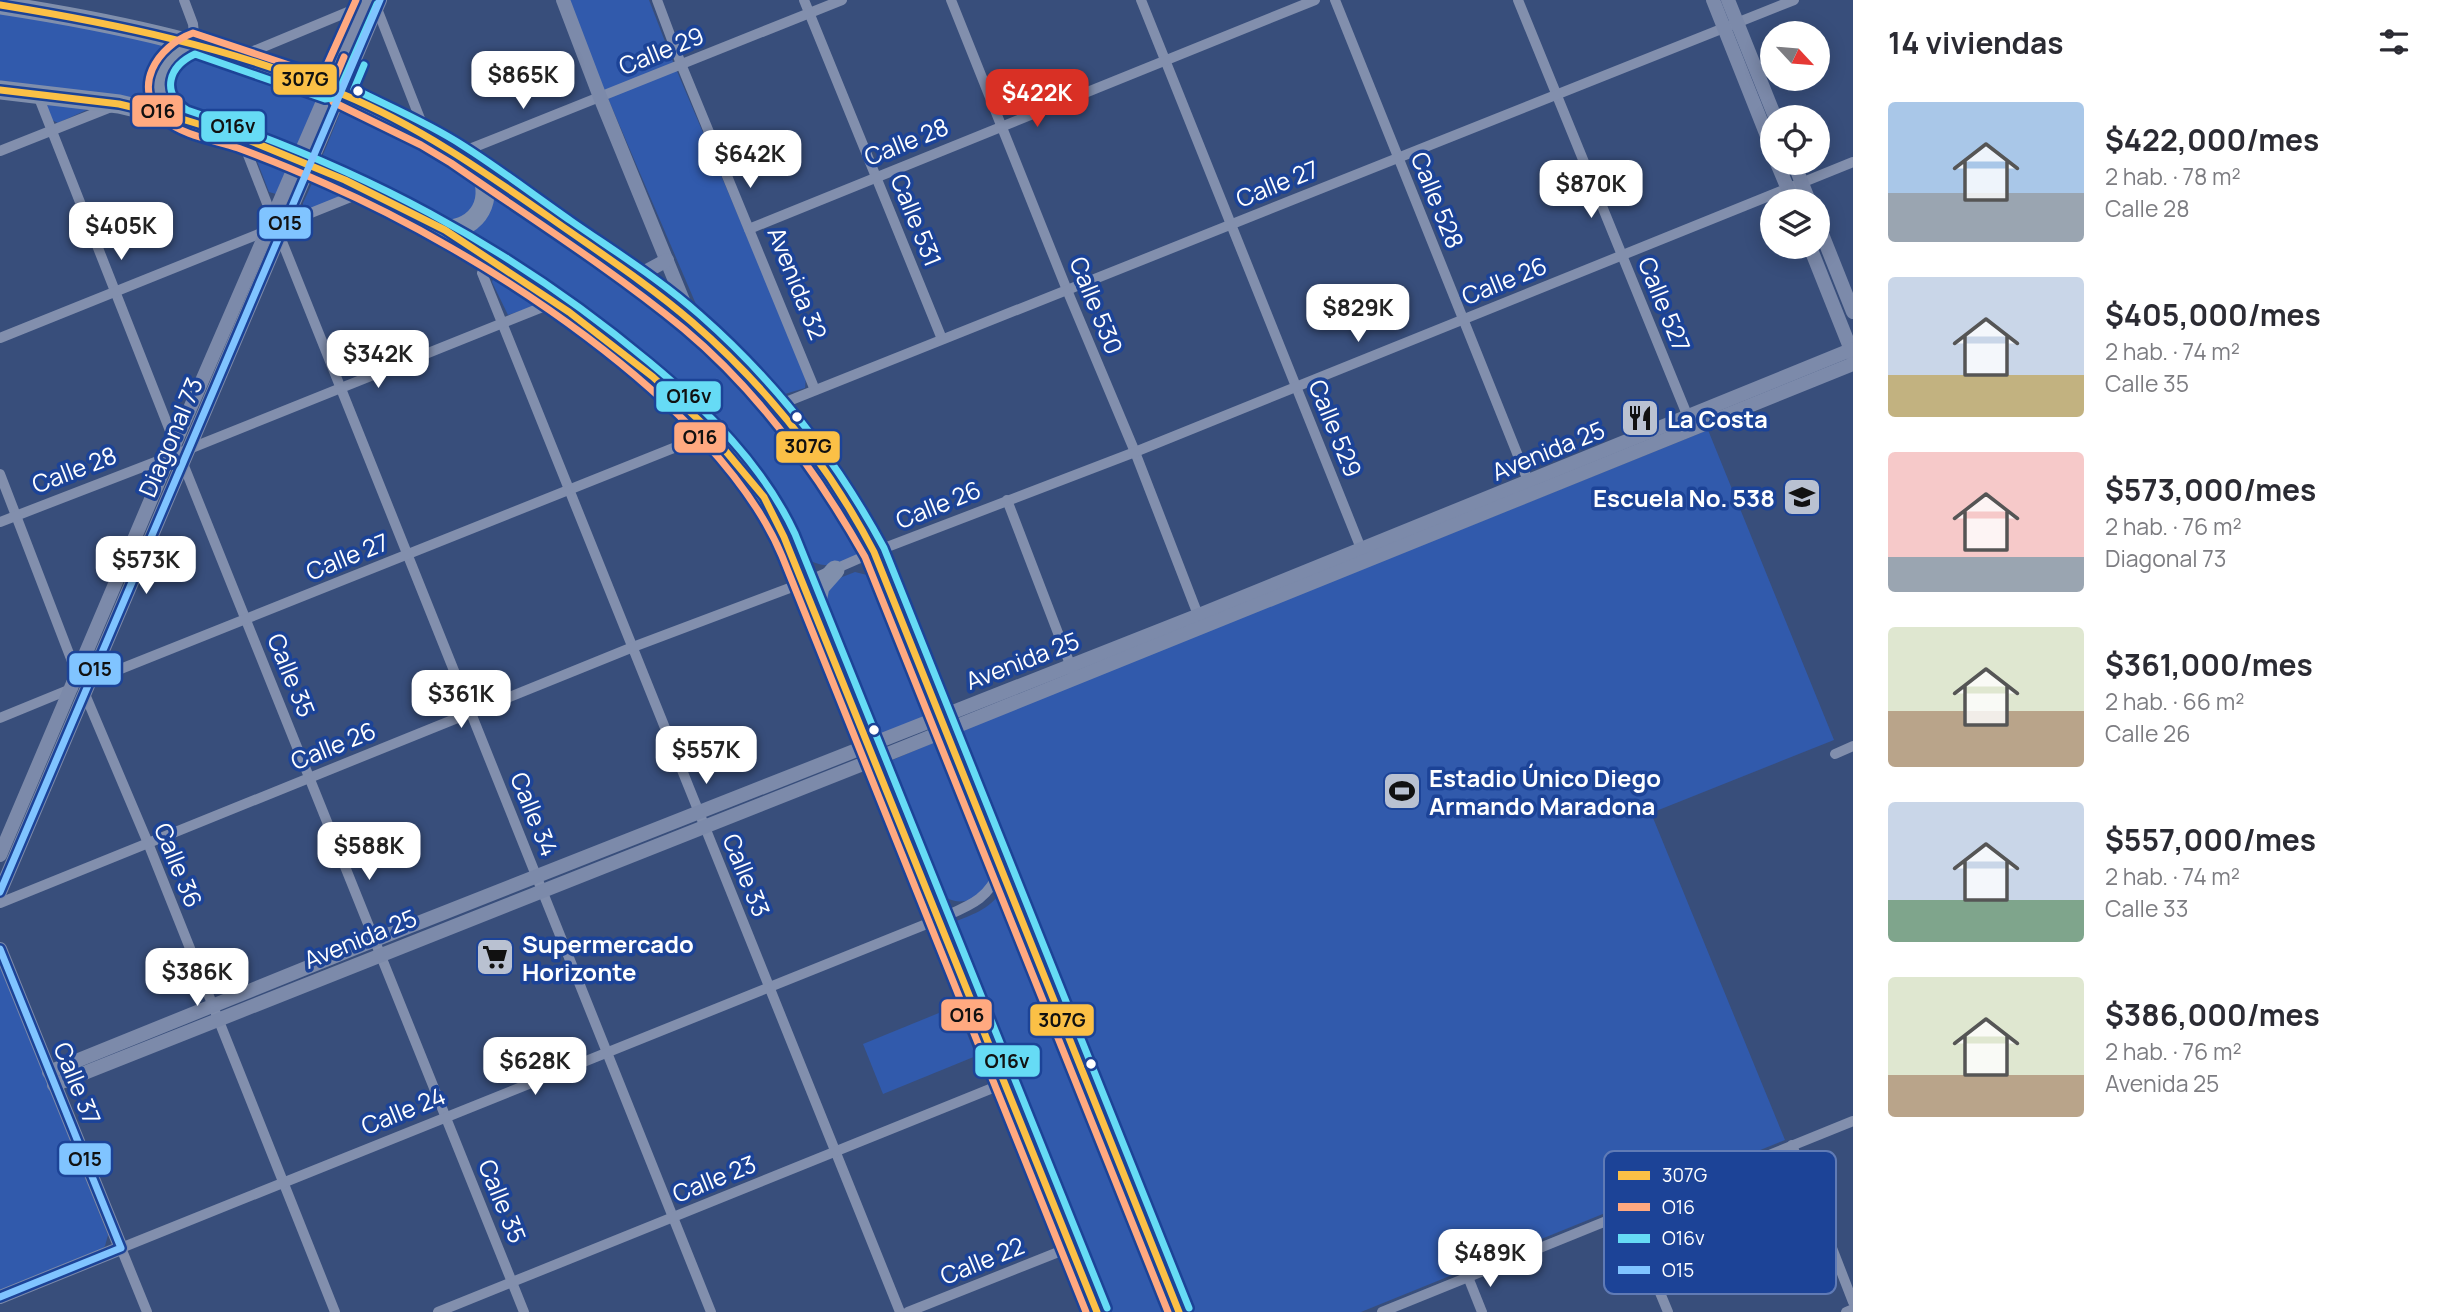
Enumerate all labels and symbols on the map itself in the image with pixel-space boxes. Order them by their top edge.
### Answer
street label: Calle 29 [614,18,708,82]
north arrow [1760,21,1830,91]
pin: $865K [474,52,572,111]
line badge: 307G [272,63,338,96]
text: 307G [281,66,329,92]
pin: $422K [988,69,1086,129]
unlabelled marker [351,84,365,98]
line badge: O16 [131,94,184,128]
text: O16 [141,98,175,124]
street label: Calle 28 [859,109,953,173]
line badge: O16v [200,110,266,143]
text: O16v [211,113,256,139]
pin: $642K [701,130,799,190]
street label: Calle 528 [1404,147,1472,253]
street label: Calle 27 [1231,152,1323,214]
pin: $870K [1542,160,1640,220]
street label: Calle 531 [884,169,950,271]
pin: $405K [72,202,170,262]
line badge: O15 [258,206,312,240]
text: O15 [268,210,302,236]
street label: Avenida 32 [760,222,836,344]
street label: Calle 26 [1457,248,1551,312]
street label: Calle 530 [1063,251,1131,359]
street label: Calle 527 [1631,252,1699,356]
pin: $829K [1309,284,1407,344]
pin: $342K [329,330,427,390]
street label: Diagonal 73 [130,372,210,502]
street label: Calle 529 [1302,374,1370,482]
line badge: O16v [655,380,722,413]
text: O16v [667,383,712,409]
restaurant icon: La Costa [1619,397,1661,439]
place label: La Costa [1667,402,1768,435]
unlabelled marker [790,410,804,424]
street label: Avenida 25 [1486,412,1610,488]
line badge: O16 [673,421,727,454]
text: O16 [683,424,717,450]
line badge: 307G [775,430,841,464]
text: 307G [784,433,832,459]
street label: Calle 28 [27,438,121,500]
street label: Calle 26 [891,472,985,536]
school or university icon: Escuela No. 538 [1781,476,1823,518]
place label: Escuela No. 538 [1593,481,1775,514]
street label: Calle 27 [301,525,393,587]
pin: $573K [97,536,195,596]
street label: Avenida 25 [960,623,1084,697]
street label: Calle 35 [260,628,324,722]
line badge: O15 [68,652,122,686]
text: O15 [78,656,112,682]
pin: $361K [412,670,510,730]
street label: Calle 26 [286,713,380,777]
unlabelled marker [867,723,881,737]
pin: $557K [657,726,755,786]
place label: Estadio Único Diego Armando Maradona [1429,761,1661,822]
street label: Calle 34 [503,767,567,861]
sports icon: Estadio Único Diego Armando Maradona [1381,770,1423,812]
street label: Calle 36 [147,818,211,912]
pin: $588K [320,822,418,882]
street label: Calle 33 [715,828,779,922]
street label: Avenida 25 [298,900,422,976]
place label: Supermercado Horizonte [522,927,694,988]
supermarket icon: Supermercado Horizonte [474,936,516,978]
pin: $386K [148,948,246,1008]
line badge: O16 [940,998,993,1032]
text: O16 [950,1002,984,1028]
line badge: 307G [1029,1003,1095,1037]
text: 307G [1038,1007,1086,1033]
street label: Calle 37 [47,1037,109,1129]
pin: $628K [486,1038,584,1097]
line badge: O16v [974,1044,1041,1078]
text: O16v [985,1048,1030,1074]
unlabelled marker [1084,1057,1098,1071]
street label: Calle 24 [356,1078,450,1142]
line badge: O15 [58,1142,112,1176]
text: O15 [68,1146,102,1172]
street label: Calle 23 [667,1146,761,1210]
legend [1604,1151,1836,1294]
street label: Calle 35 [471,1154,535,1248]
text: 307G [1662,1162,1707,1188]
text: O16 [1662,1194,1695,1220]
text: O16v [1662,1225,1705,1251]
street label: Calle 22 [935,1228,1029,1292]
pin: $489K [1441,1230,1539,1289]
text: O15 [1662,1257,1694,1283]

